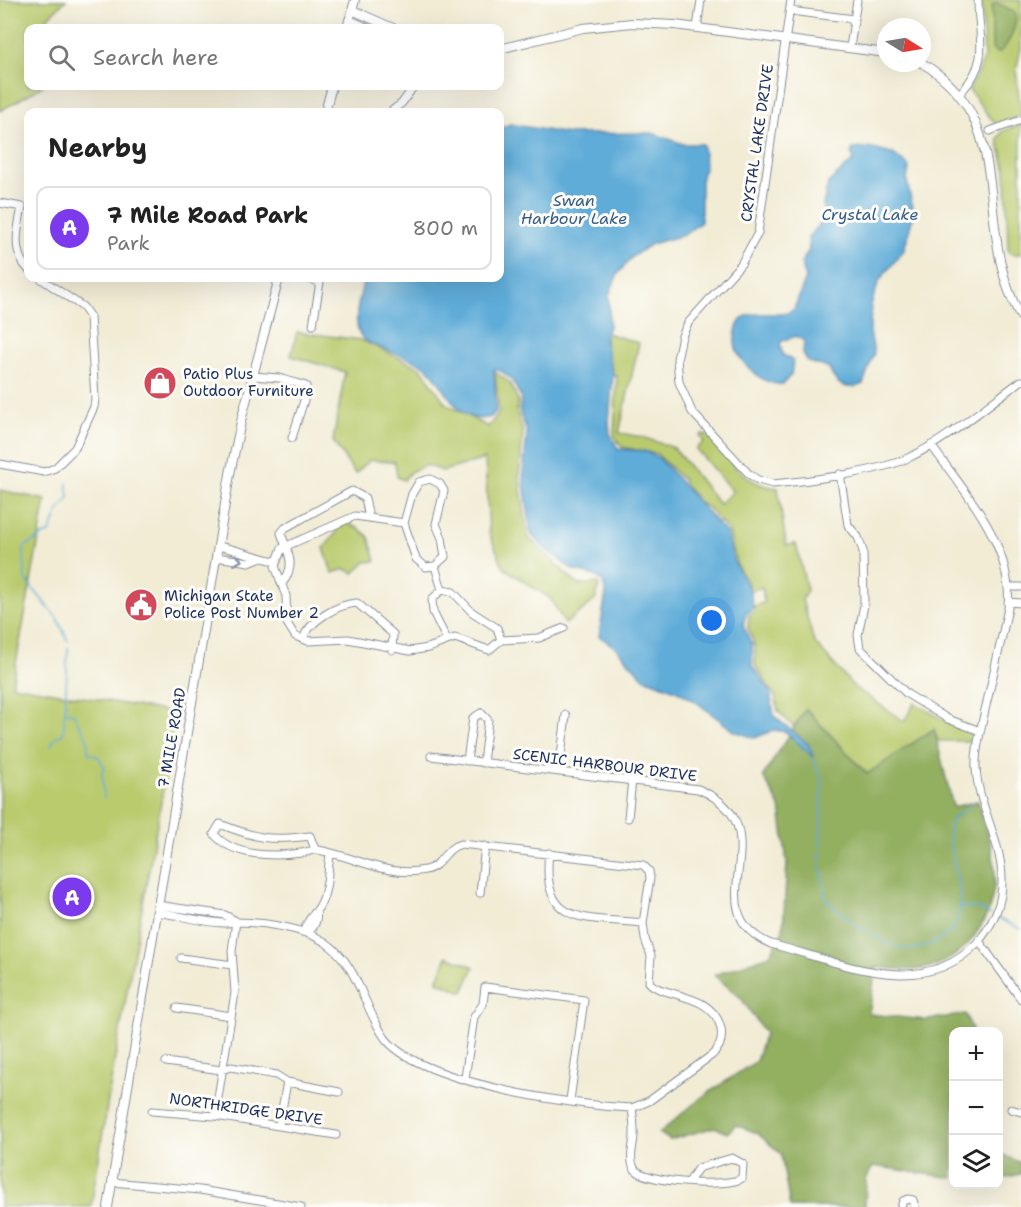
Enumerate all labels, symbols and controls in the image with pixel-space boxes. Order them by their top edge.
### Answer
north arrow [877,18,931,72]
search box [24,24,504,90]
icon: search [45,41,78,74]
text: Search here [93,43,219,72]
street label: CRYSTAL LAKE DRIVE [736,63,778,223]
text: Nearby [48,130,147,165]
water label: Swan Harbour Lake [521,190,627,229]
text: 7 Mile Road Park [107,201,308,230]
water label: Crystal Lake [821,204,919,225]
text: A [62,215,77,241]
text: 800 m [413,215,478,241]
text: Park [107,230,150,256]
place label: Patio Plus Outdoor Furniture [183,364,314,401]
shop icon: Patio Plus Outdoor Furniture [142,365,178,401]
one-way arrow [233,553,242,566]
place label: Michigan State Police Post Number 2 [164,586,319,623]
public building icon: Michigan State Police Post Number 2 [123,587,159,623]
your location [697,606,726,635]
street label: 7 MILE ROAD [153,686,191,790]
street label: SCENIC HARBOUR DRIVE [512,744,698,786]
pin: A [52,874,92,920]
map controls [949,1027,1003,1189]
button: + [949,1027,1003,1081]
button: − [949,1081,1003,1135]
street label: NORTHRIDGE DRIVE [168,1088,324,1130]
button: layers [949,1135,1003,1189]

